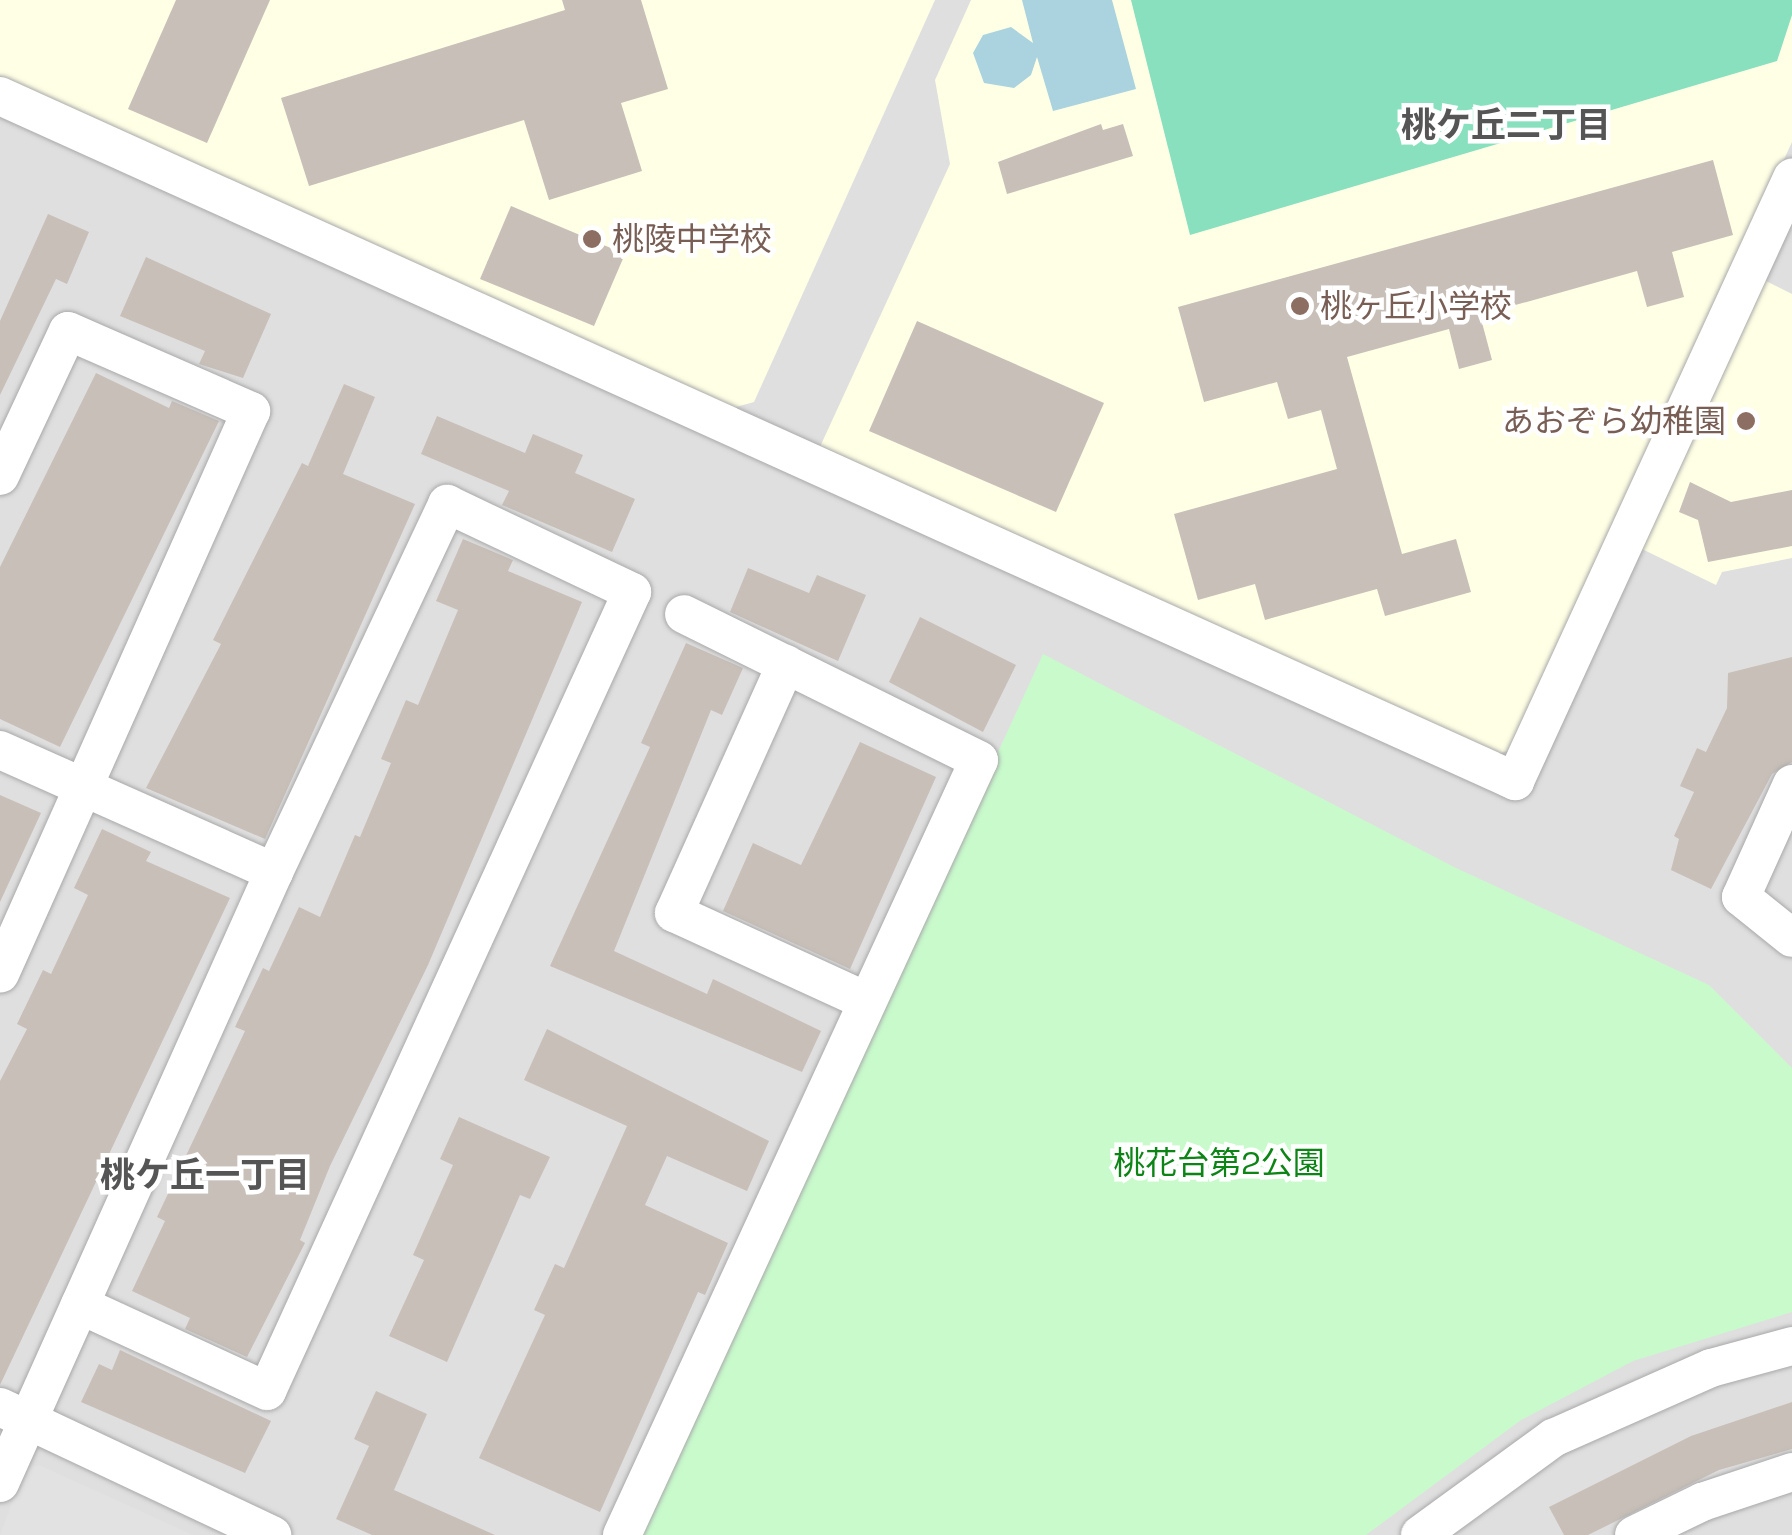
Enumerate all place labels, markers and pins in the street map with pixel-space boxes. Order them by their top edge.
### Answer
place label: 桃陵中学校 [612,220,772,258]
marker: 桃陵中学校 [581,228,603,250]
place label: 桃ヶ丘小学校 [1320,287,1512,325]
marker: 桃ヶ丘小学校 [1289,295,1311,317]
place label: あおぞら幼稚園 [1502,402,1726,440]
marker: あおぞら幼稚園 [1735,410,1757,432]

